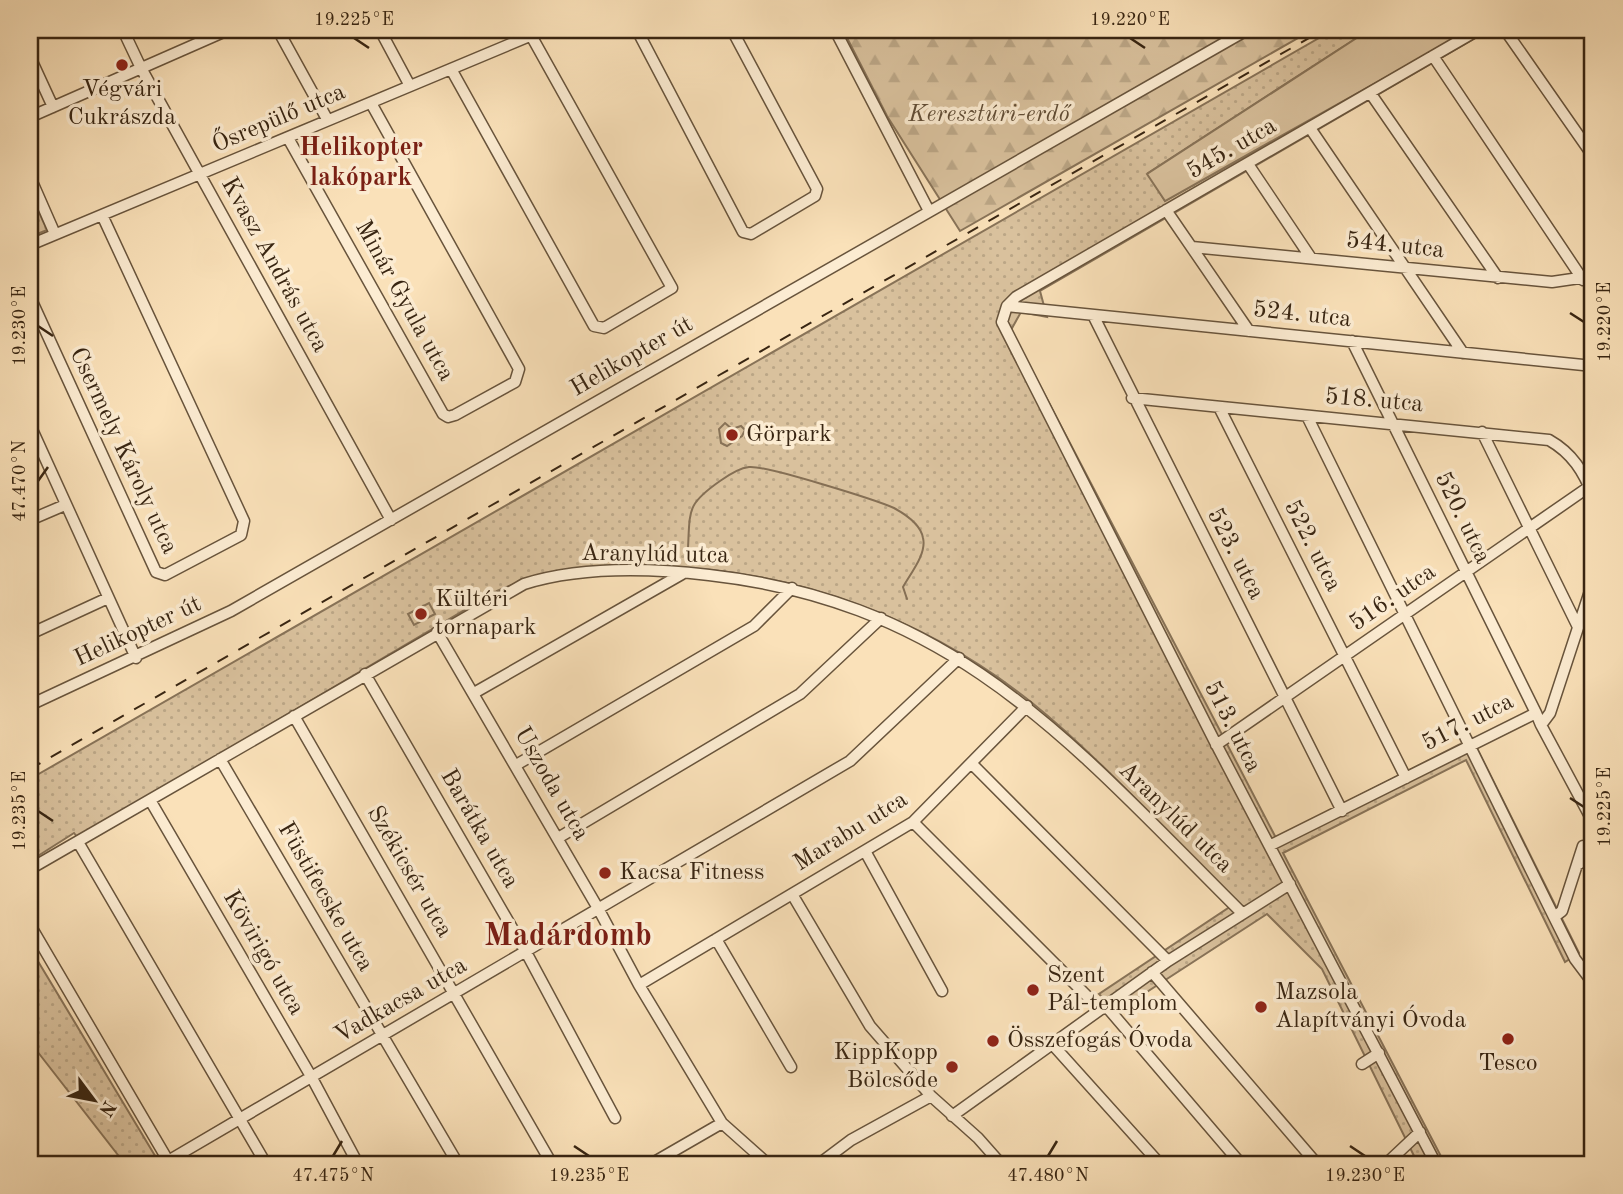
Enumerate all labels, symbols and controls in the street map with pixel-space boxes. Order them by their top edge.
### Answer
text: 19.225°E [314,11,394,29]
text: 19.220°E [1090,11,1170,29]
marker: Végvári Cukrászda [114,57,130,73]
street label: Ősrepülő utca [207,76,349,158]
place label: Végvári Cukrászda [68,78,176,130]
park label: Keresztúri-erdő [907,103,1072,127]
street label: 545. utca [1183,114,1281,184]
district label: Helikopter lakópark [299,135,423,191]
street label: Kvasz András utca [216,174,332,357]
street label: Minár Gyula utca [350,217,458,385]
street label: 544. utca [1345,229,1445,263]
text: 19.220°E [1596,282,1614,362]
text: 19.230°E [11,286,29,366]
street label: 524. utca [1252,298,1352,332]
street label: Helikopter út [567,312,697,402]
street label: Csermely Károly utca [65,344,181,558]
street label: 518. utca [1324,385,1424,417]
place label: Görpark [746,423,832,447]
marker: Görpark [724,427,740,443]
text: 47.470°N [11,440,29,522]
street label: 520. utca [1430,468,1494,568]
street label: 522. utca [1279,497,1345,596]
street label: 523. utca [1202,505,1268,604]
street label: Aranylúd utca [581,542,729,568]
street label: 516. utca [1346,560,1440,636]
place label: Kültéri tornapark [435,588,537,640]
street label: Helikopter út [71,592,205,672]
marker: Kültéri tornapark [413,606,429,622]
street label: 513. utca [1199,678,1265,777]
street label: 517. utca [1419,690,1518,756]
street label: Uszoda utca [509,723,593,845]
street label: Aranylúd utca [1114,758,1237,878]
street label: Barátka utca [435,765,523,893]
text: 19.225°E [1596,767,1614,847]
text: 19.235°E [11,771,29,851]
street label: Marabu utca [790,788,912,876]
street label: Székicsér utca [362,802,456,942]
street label: Füstifecske utca [273,818,377,976]
place label: Kacsa Fitness [619,861,764,885]
marker: Kacsa Fitness [597,865,613,881]
street label: Kövirigó utca [218,887,308,1020]
district label: Madárdomb [484,921,652,953]
street label: Vadkacsa utca [331,953,471,1048]
place label: Szent Pál-templom [1047,964,1178,1016]
place label: Mazsola Alapítványi Óvoda [1275,981,1466,1033]
marker: Szent Pál-templom [1025,982,1041,998]
marker: Mazsola Alapítványi Óvoda [1253,999,1269,1015]
place label: Összefogás Óvoda [1007,1024,1193,1053]
marker: Tesco [1500,1031,1516,1047]
marker: Összefogás Óvoda [985,1033,1001,1049]
place label: KippKopp Bölcsőde [834,1041,938,1093]
place label: Tesco [1478,1052,1538,1076]
marker: KippKopp Bölcsőde [944,1059,960,1075]
north arrow [60,1064,130,1134]
text: N [94,1096,118,1119]
text: 47.475°N [292,1167,374,1185]
text: 19.235°E [549,1167,629,1185]
text: 47.480°N [1007,1167,1089,1185]
text: 19.230°E [1325,1167,1405,1185]

